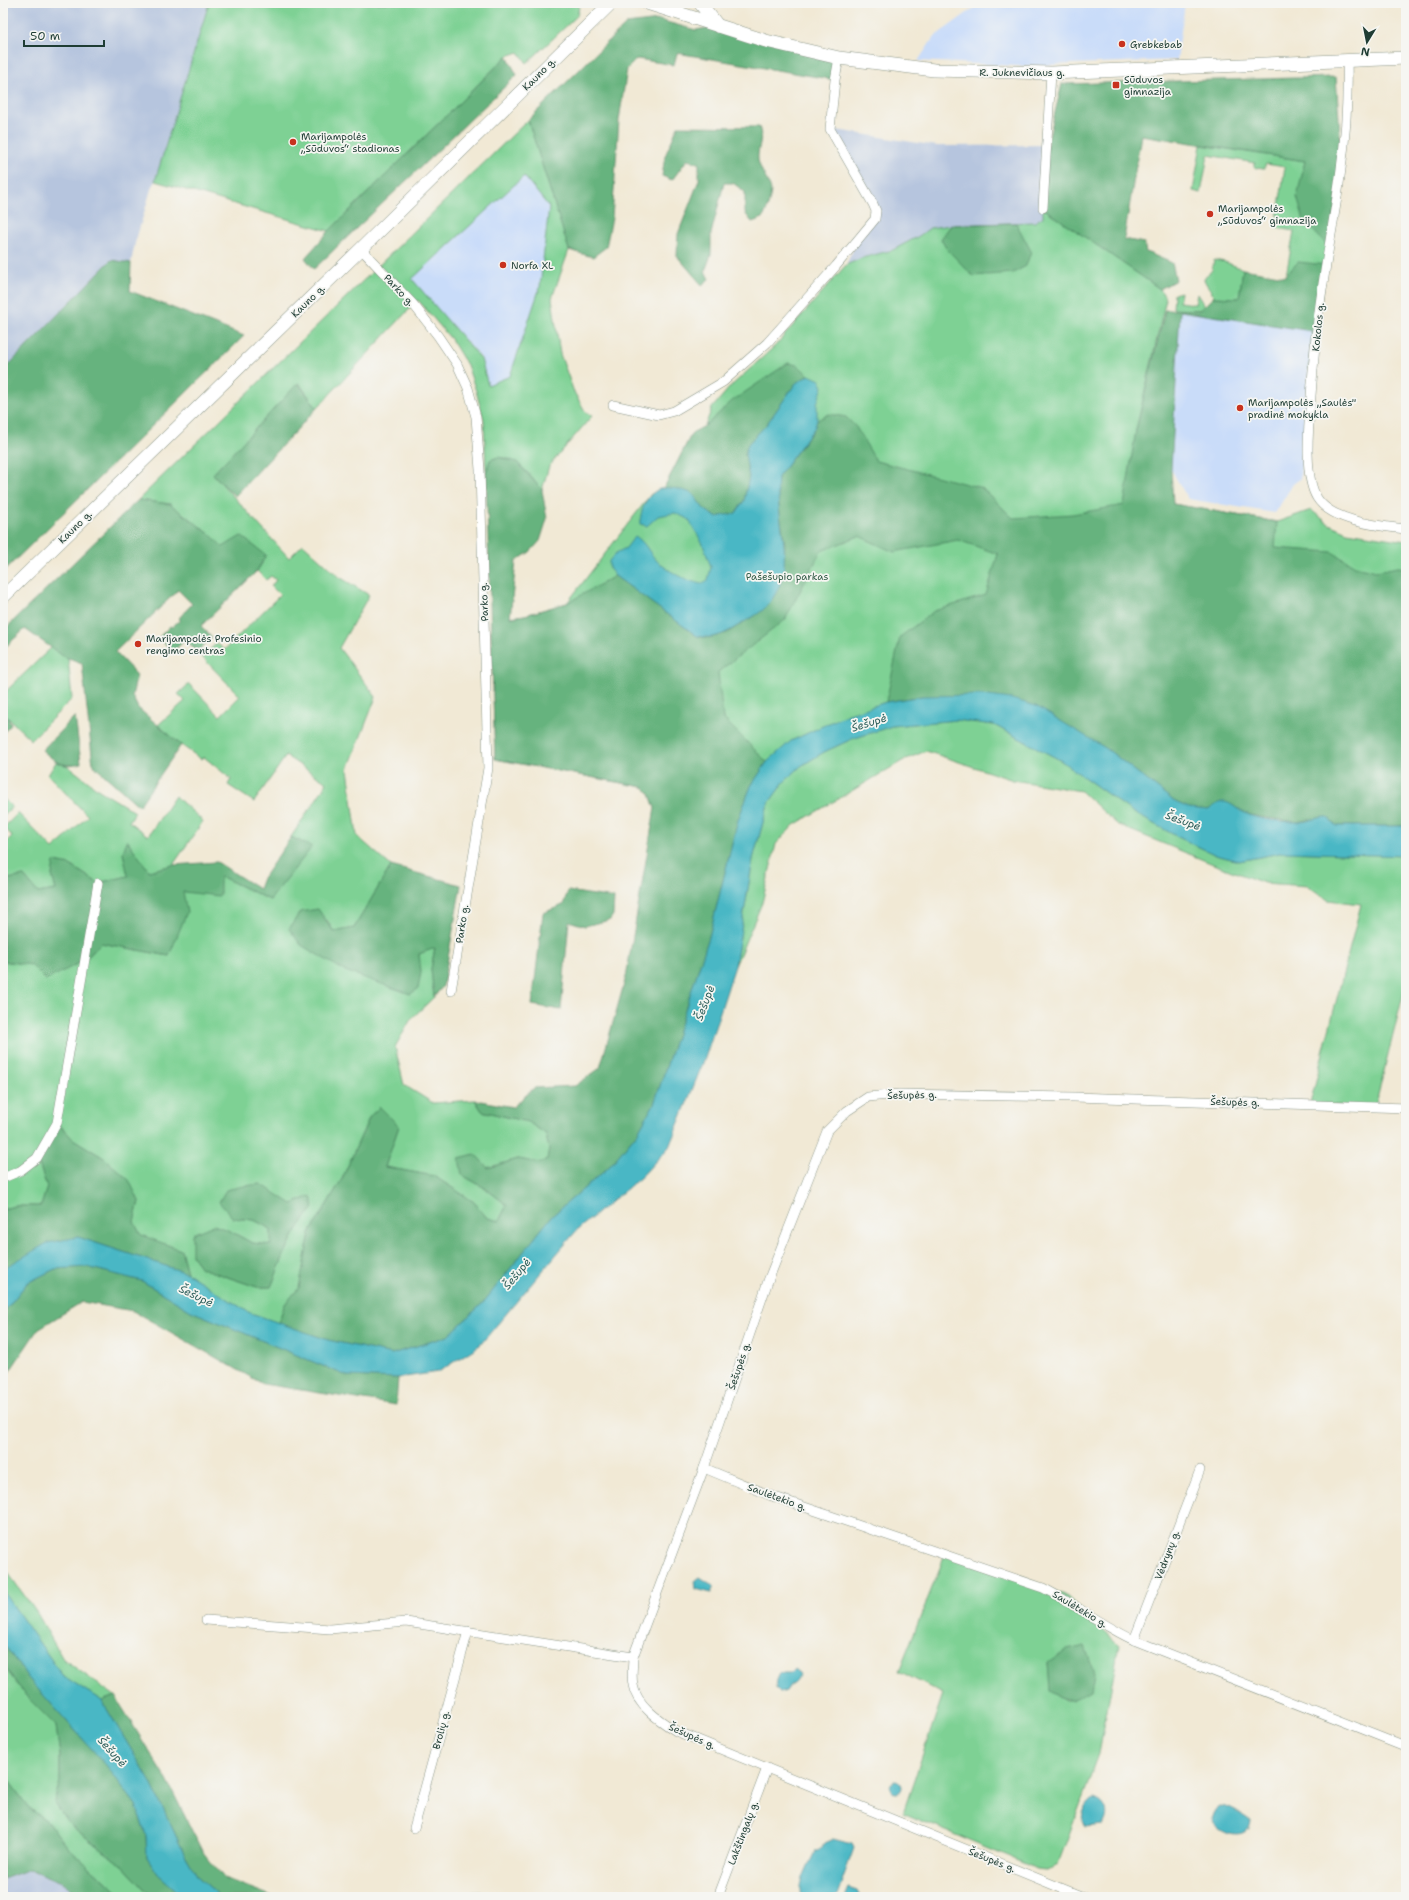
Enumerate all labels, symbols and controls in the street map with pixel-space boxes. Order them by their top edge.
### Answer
scale bar [24,22,104,48]
north arrow [1347,22,1387,62]
text: 50 m [30,28,60,44]
place label: Grebkebab [1130,38,1182,51]
marker: Grebkebab [1117,39,1127,49]
text: N [1359,43,1371,59]
street label: Kauno g. [520,54,559,93]
street label: R. Juknevičiaus g. [979,66,1065,79]
place label: Sūduvos gimnazija [1124,73,1172,98]
marker: Sūduvos gimnazija [1111,80,1121,90]
place label: Marijampolės „Sūduvos“ stadionas [300,130,400,155]
marker: Marijampolės „Sūduvos“ stadionas [288,137,298,147]
place label: Marijampolės „Sūduvos“ gimnazija [1217,202,1317,227]
marker: Marijampolės „Sūduvos“ gimnazija [1205,209,1215,219]
place label: Norfa XL [511,259,554,272]
marker: Norfa XL [498,260,508,270]
street label: Parko g. [381,271,417,309]
street label: Kauno g. [288,281,328,320]
street label: Kokolos g. [1309,302,1327,352]
place label: Marijampolės ,,Saulės" pradinė mokykla [1248,396,1356,421]
marker: Marijampolės ,,Saulės" pradinė mokykla [1235,403,1245,413]
street label: Kauno g. [55,507,95,546]
park label: Pašešupio parkas [746,570,828,583]
street label: Parko g. [477,582,491,622]
place label: Marijampolės Profesinio rengimo centras [146,632,262,657]
marker: Marijampolės Profesinio rengimo centras [133,639,143,649]
water label: Šešupė [849,710,889,735]
water label: Šešupė [1163,807,1203,834]
street label: Parko g. [453,903,472,944]
water label: Šešupė [691,983,719,1023]
street label: Šešupės g. [887,1088,937,1102]
street label: Šešupės g. [1210,1095,1260,1109]
water label: Šešupė [499,1255,534,1293]
water label: Šešupė [176,1280,216,1311]
street label: Šešupės g. [725,1340,753,1392]
street label: Saulėtekio g. [746,1480,809,1514]
street label: Vėdrynų g. [1152,1528,1182,1581]
street label: Saulėtekio g. [1050,1588,1110,1631]
street label: Brolių g. [430,1709,452,1751]
street label: Šešupės g. [667,1720,718,1752]
water label: Šešupė [94,1733,130,1770]
street label: Lakštingalų g. [725,1799,761,1867]
street label: Šešupės g. [967,1845,1018,1875]

